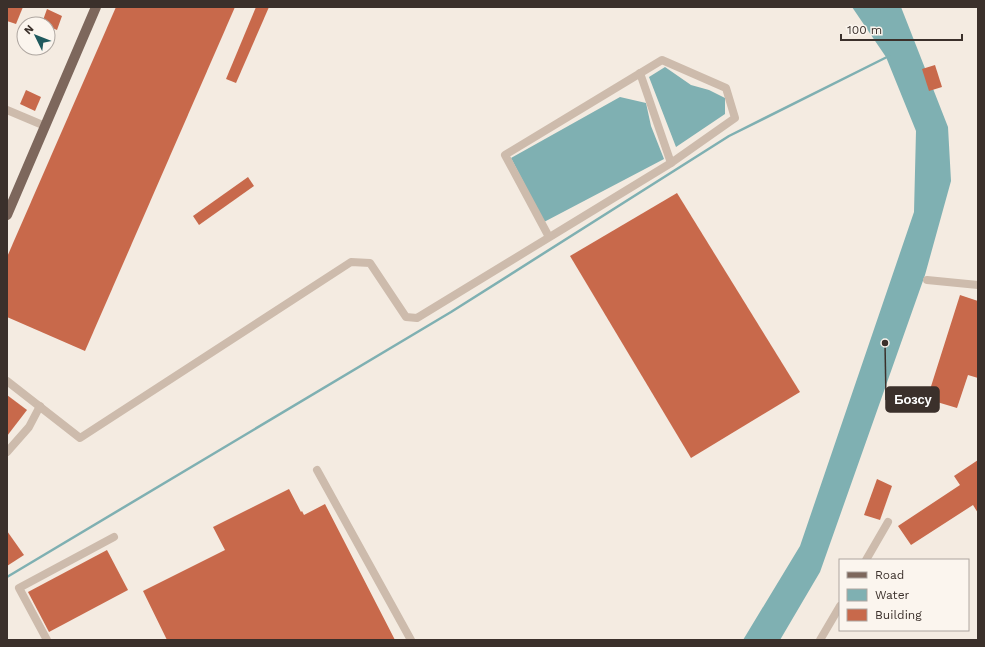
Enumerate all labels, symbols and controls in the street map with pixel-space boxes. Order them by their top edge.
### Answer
north arrow [16,16,56,56]
scale bar [841,16,962,42]
text: N [22,22,37,37]
text: 100 m [847,23,882,37]
callout: Бозсу [886,387,939,412]
text: Бозсу [894,392,933,407]
legend [839,559,969,631]
text: Road [875,568,904,582]
text: Water [875,588,910,602]
text: Building [875,608,922,622]

